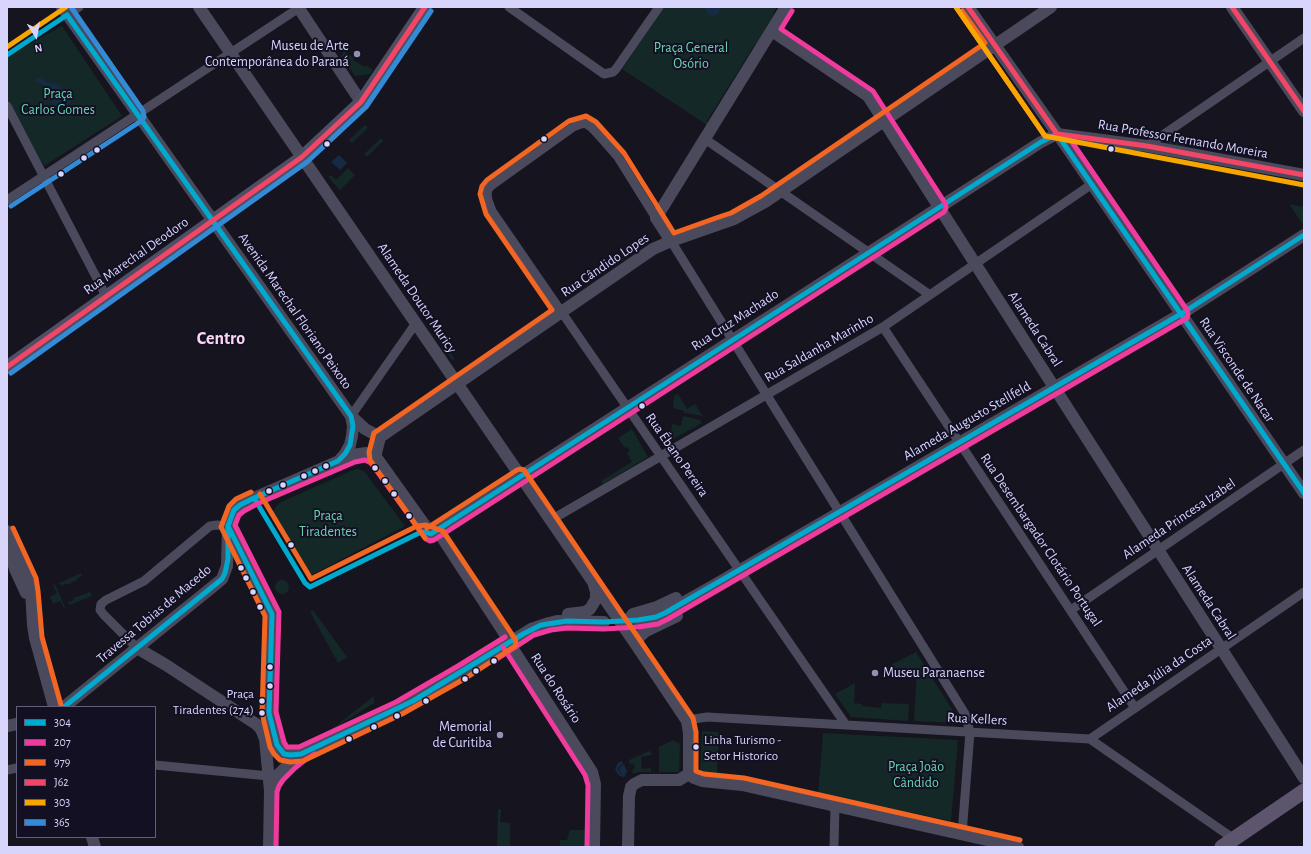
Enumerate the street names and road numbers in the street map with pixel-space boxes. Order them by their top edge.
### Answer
street label: Rua Professor Fernando Moreira [1097,116,1269,162]
street label: Rua Marechal Deodoro [80,213,192,299]
street label: Rua Cândido Lopes [558,229,652,301]
street label: Avenida Marechal Floriano Peixoto [234,230,356,392]
street label: Alameda Doutor Muricy [374,240,460,356]
street label: Rua Cruz Machado [688,286,782,354]
street label: Alameda Cabral [1004,288,1066,370]
street label: Rua Saldanha Marinho [762,310,876,386]
street label: Rua Visconde de Nacar [1196,314,1278,426]
street label: Alameda Augusto Stellfeld [900,378,1034,464]
street label: Rua Ébano Pereira [642,410,712,500]
street label: Rua Desembargador Clotário Portugal [977,450,1105,630]
street label: Alameda Princesa Izabel [1119,475,1239,563]
street label: Travessa Tobias de Macedo [93,561,215,667]
street label: Alameda Cabral [1178,561,1240,643]
street label: Alameda Júlia da Costa [1103,632,1215,716]
street label: Rua do Rosário [527,650,585,726]
street label: Rua Kellers [946,709,1008,729]

